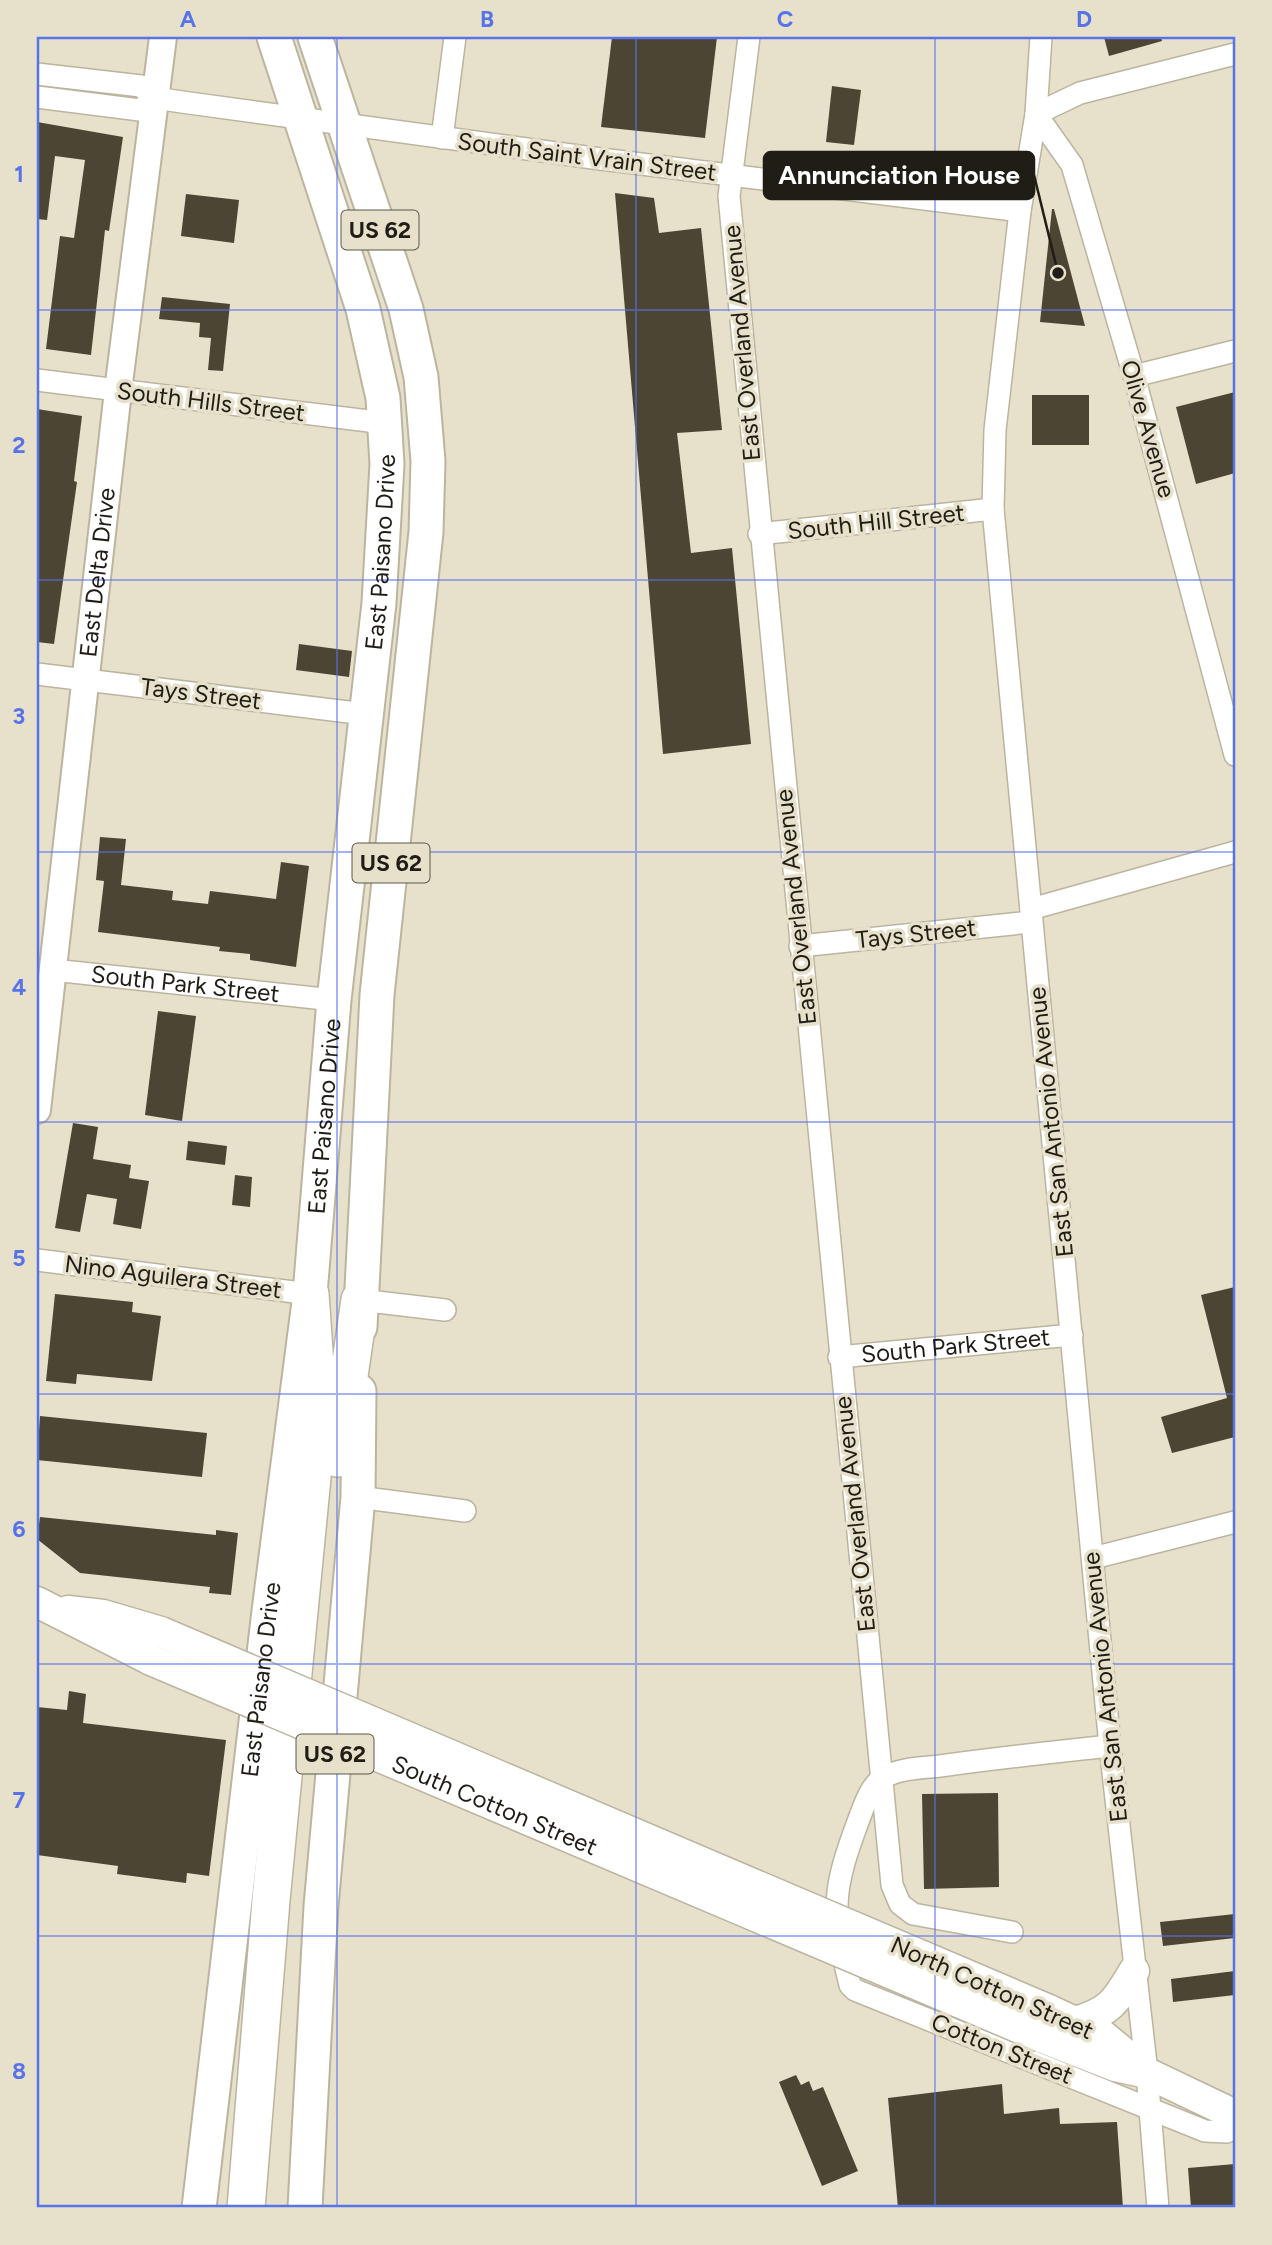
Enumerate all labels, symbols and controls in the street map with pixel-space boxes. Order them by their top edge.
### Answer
text: A [180,5,197,33]
text: B [480,5,494,33]
text: C [777,5,794,33]
text: D [1076,5,1092,33]
street label: South Saint Vrain Street [456,126,718,187]
callout: Annunciation House [764,152,1034,199]
text: Annunciation House [778,159,1020,191]
text: 1 [14,160,24,188]
road number: US 62 [342,210,418,249]
street label: East Overland Avenue [717,224,766,462]
street label: Olive Avenue [1115,357,1182,501]
street label: South Hills Street [116,376,307,427]
text: 2 [12,431,26,459]
street label: East Paisano Drive [359,453,401,652]
street label: East Delta Drive [73,486,121,659]
street label: South Hill Street [786,498,966,545]
street label: Tays Street [139,672,263,715]
text: 3 [13,702,25,730]
street label: East Overland Avenue [769,788,822,1026]
road number: US 62 [352,844,430,883]
street label: Tays Street [854,913,978,954]
street label: South Park Street [90,959,281,1008]
text: 4 [12,973,26,1001]
street label: East San Antonio Avenue [1022,986,1079,1259]
street label: East Paisano Drive [302,1017,346,1215]
text: 5 [12,1244,26,1272]
street label: Nino Aguilera Street [63,1249,283,1304]
street label: South Park Street [860,1322,1051,1369]
street label: East Overland Avenue [828,1395,881,1633]
text: 6 [12,1515,26,1543]
street label: East San Antonio Avenue [1076,1551,1133,1824]
street label: East Paisano Drive [235,1580,287,1779]
road number: US 62 [296,1735,374,1774]
street label: South Cotton Street [388,1749,602,1861]
text: 7 [13,1786,26,1814]
street label: North Cotton Street [886,1930,1098,2045]
street label: Cotton Street [927,2007,1077,2090]
text: 8 [12,2057,26,2085]

